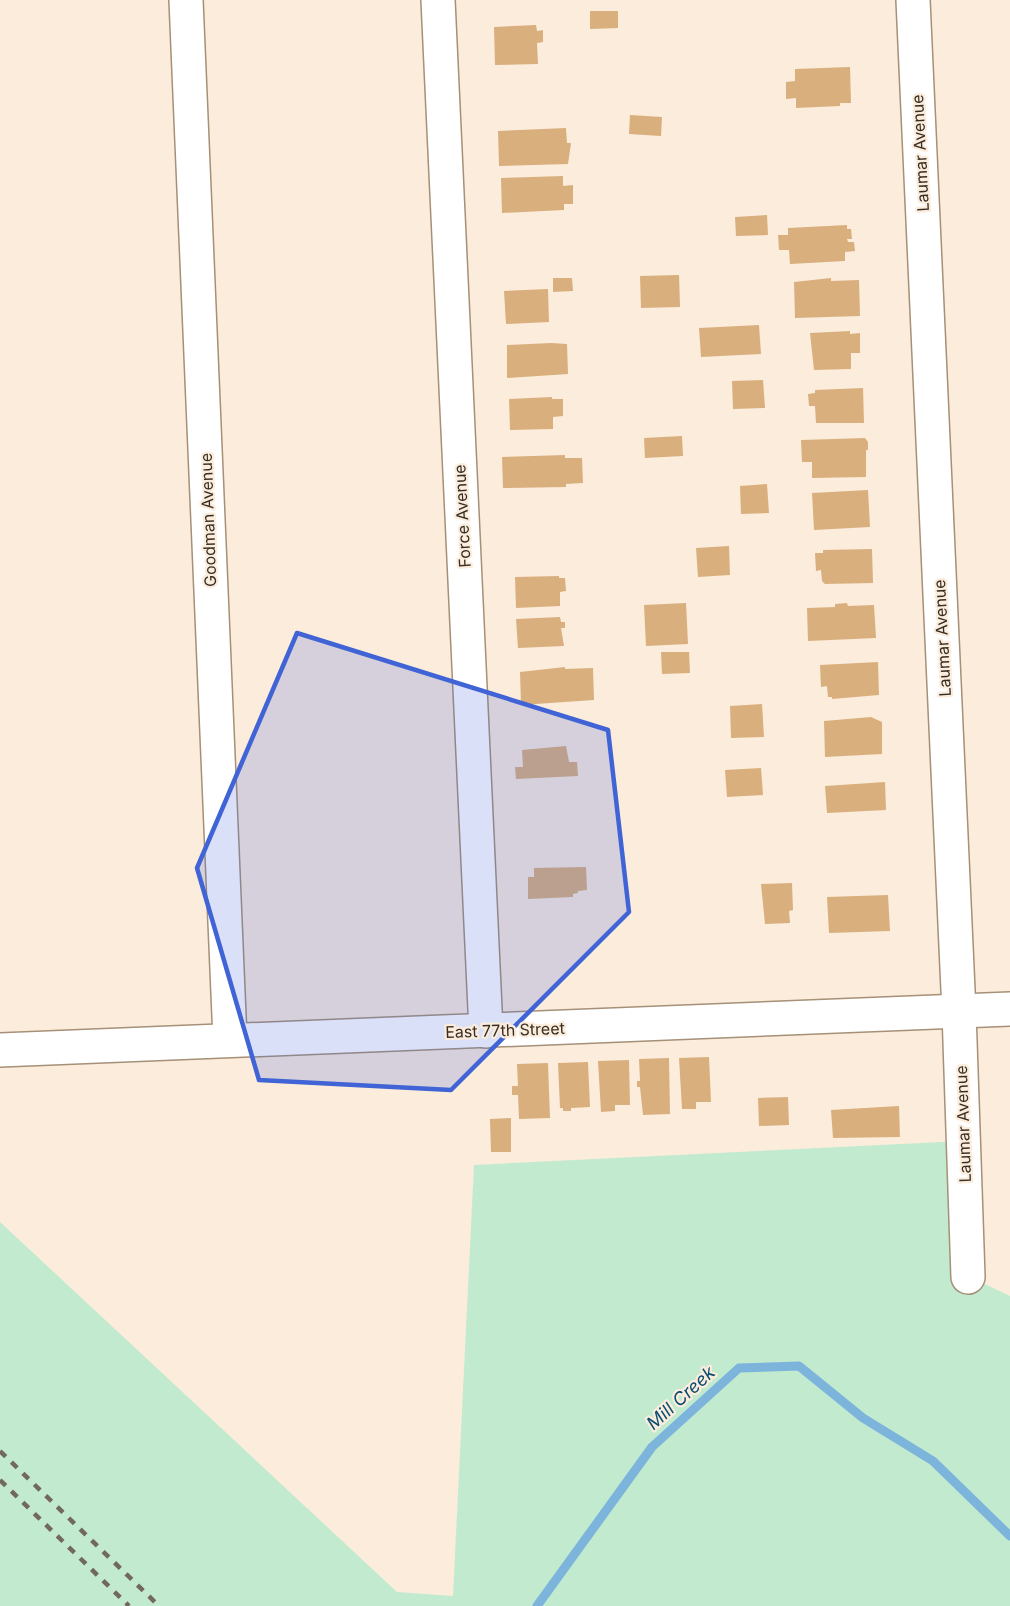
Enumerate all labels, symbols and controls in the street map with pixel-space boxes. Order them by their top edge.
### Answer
street label: Laumar Avenue [907,94,933,212]
street label: Goodman Avenue [196,453,220,587]
street label: Force Avenue [449,464,475,568]
street label: Laumar Avenue [929,579,955,697]
street label: East 77th Street [445,1018,565,1042]
street label: Laumar Avenue [951,1065,975,1183]
water label: Mill Creek [642,1361,720,1434]

